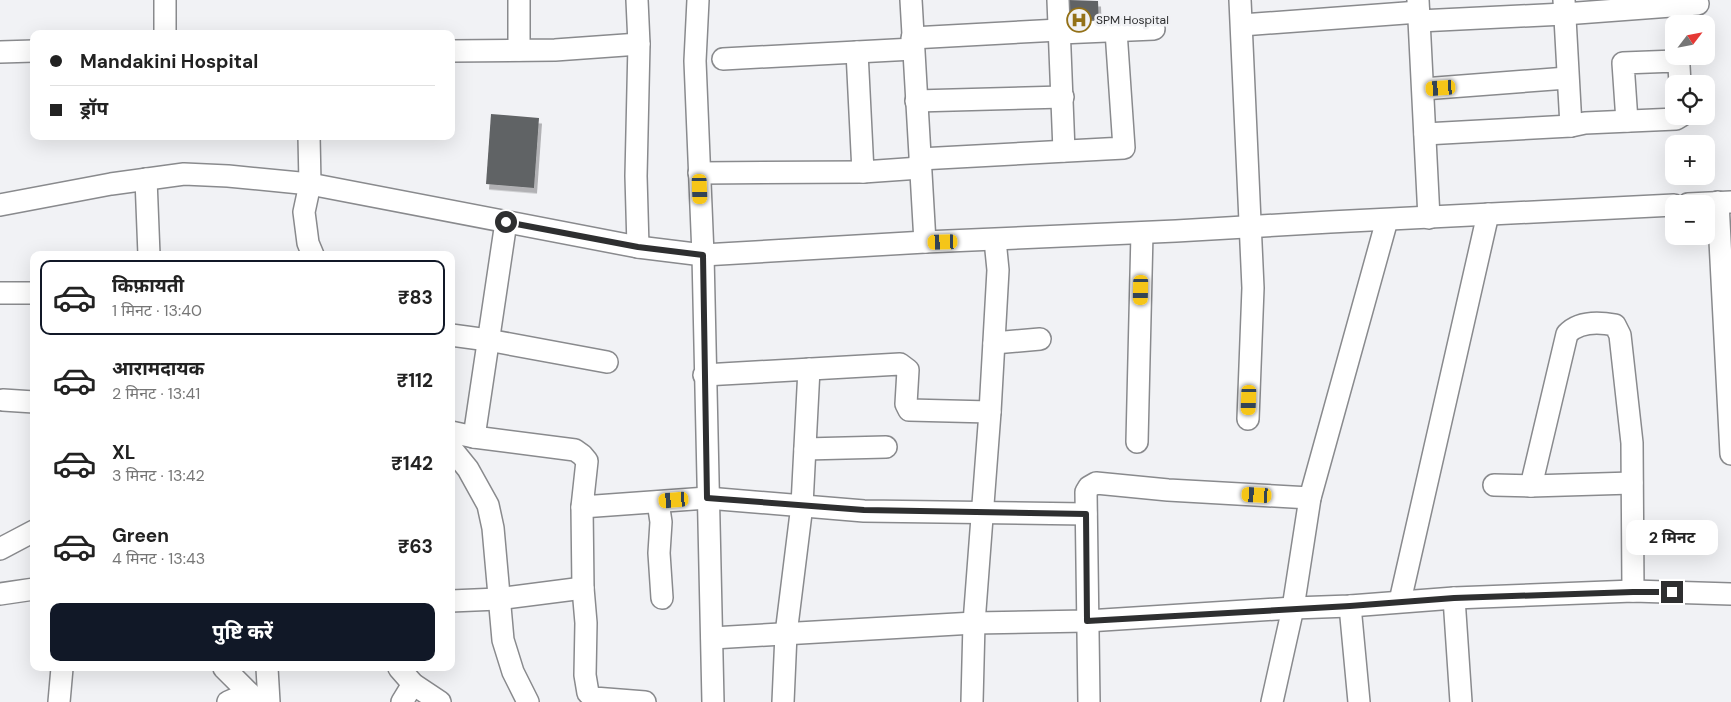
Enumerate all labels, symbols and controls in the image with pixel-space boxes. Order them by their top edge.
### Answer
hospital icon: SPM Hospital [1066,7,1092,33]
place label: SPM Hospital [1096,12,1169,28]
north arrow [1665,15,1715,65]
map controls [1665,15,1715,245]
text: Mandakini Hospital [80,49,258,74]
button: locate [1665,75,1715,125]
car [1425,79,1456,97]
text: ड्रॉप [80,96,108,121]
button: + [1665,135,1715,185]
car [691,174,708,204]
button: − [1665,195,1715,245]
route start [495,211,517,233]
car [927,234,958,250]
text: किफ़ायती [112,273,184,298]
icon: car [52,275,97,320]
car [1133,275,1148,305]
text: ₹83 [398,285,433,310]
text: 1 मिनट · 13:40 [112,300,202,321]
text: आरामदायक [112,356,204,381]
icon: car [52,358,97,403]
text: ₹112 [397,368,433,393]
text: 2 मिनट · 13:41 [112,383,200,404]
car [1240,385,1257,415]
text: XL [112,440,135,465]
icon: car [52,441,97,486]
text: ₹142 [391,451,433,476]
text: 3 मिनट · 13:42 [112,465,205,486]
car [1241,487,1272,503]
car [658,491,689,509]
callout: 2 मिनट [1626,520,1718,554]
text: Green [112,523,169,548]
icon: car [52,524,97,569]
text: 2 मिनट [1649,527,1695,548]
text: ₹63 [398,534,433,559]
text: 4 मिनट · 13:43 [112,548,205,569]
route end [1661,581,1683,603]
button: पुष्टि करें [50,603,435,661]

